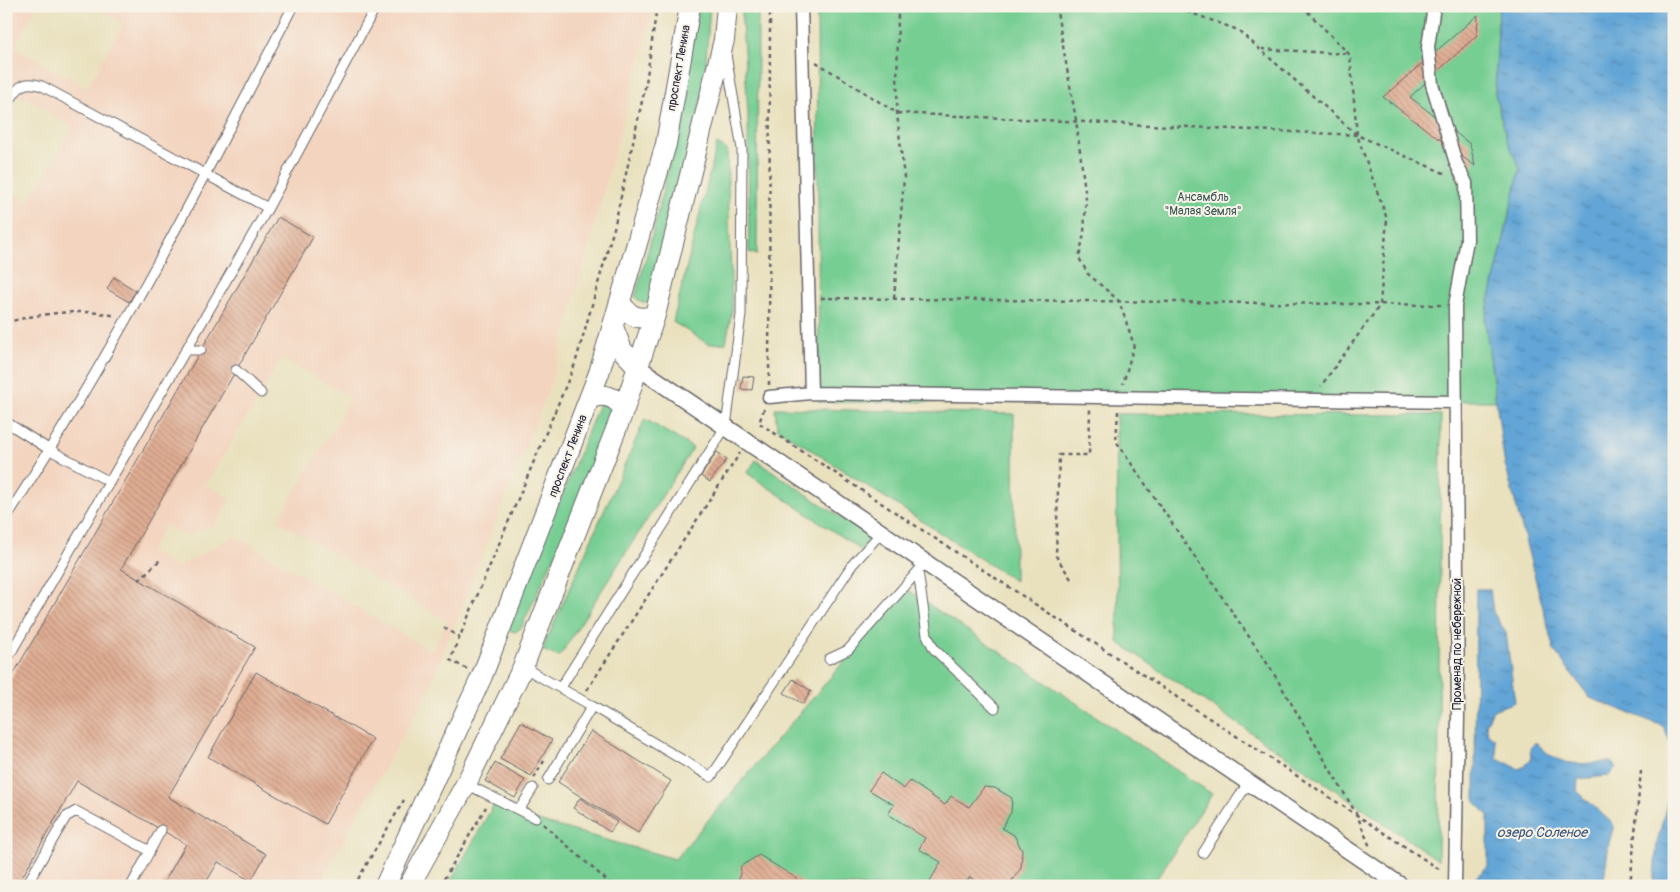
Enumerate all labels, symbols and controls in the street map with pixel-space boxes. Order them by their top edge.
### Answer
street label: проспект Ленина [664,23,694,112]
park label: Ансамбль "Малая Земля" [1164,190,1242,219]
street label: проспект Ленина [545,412,591,499]
street label: Променад по небережной [1450,578,1465,710]
water label: озеро Соленое [1497,824,1589,841]

